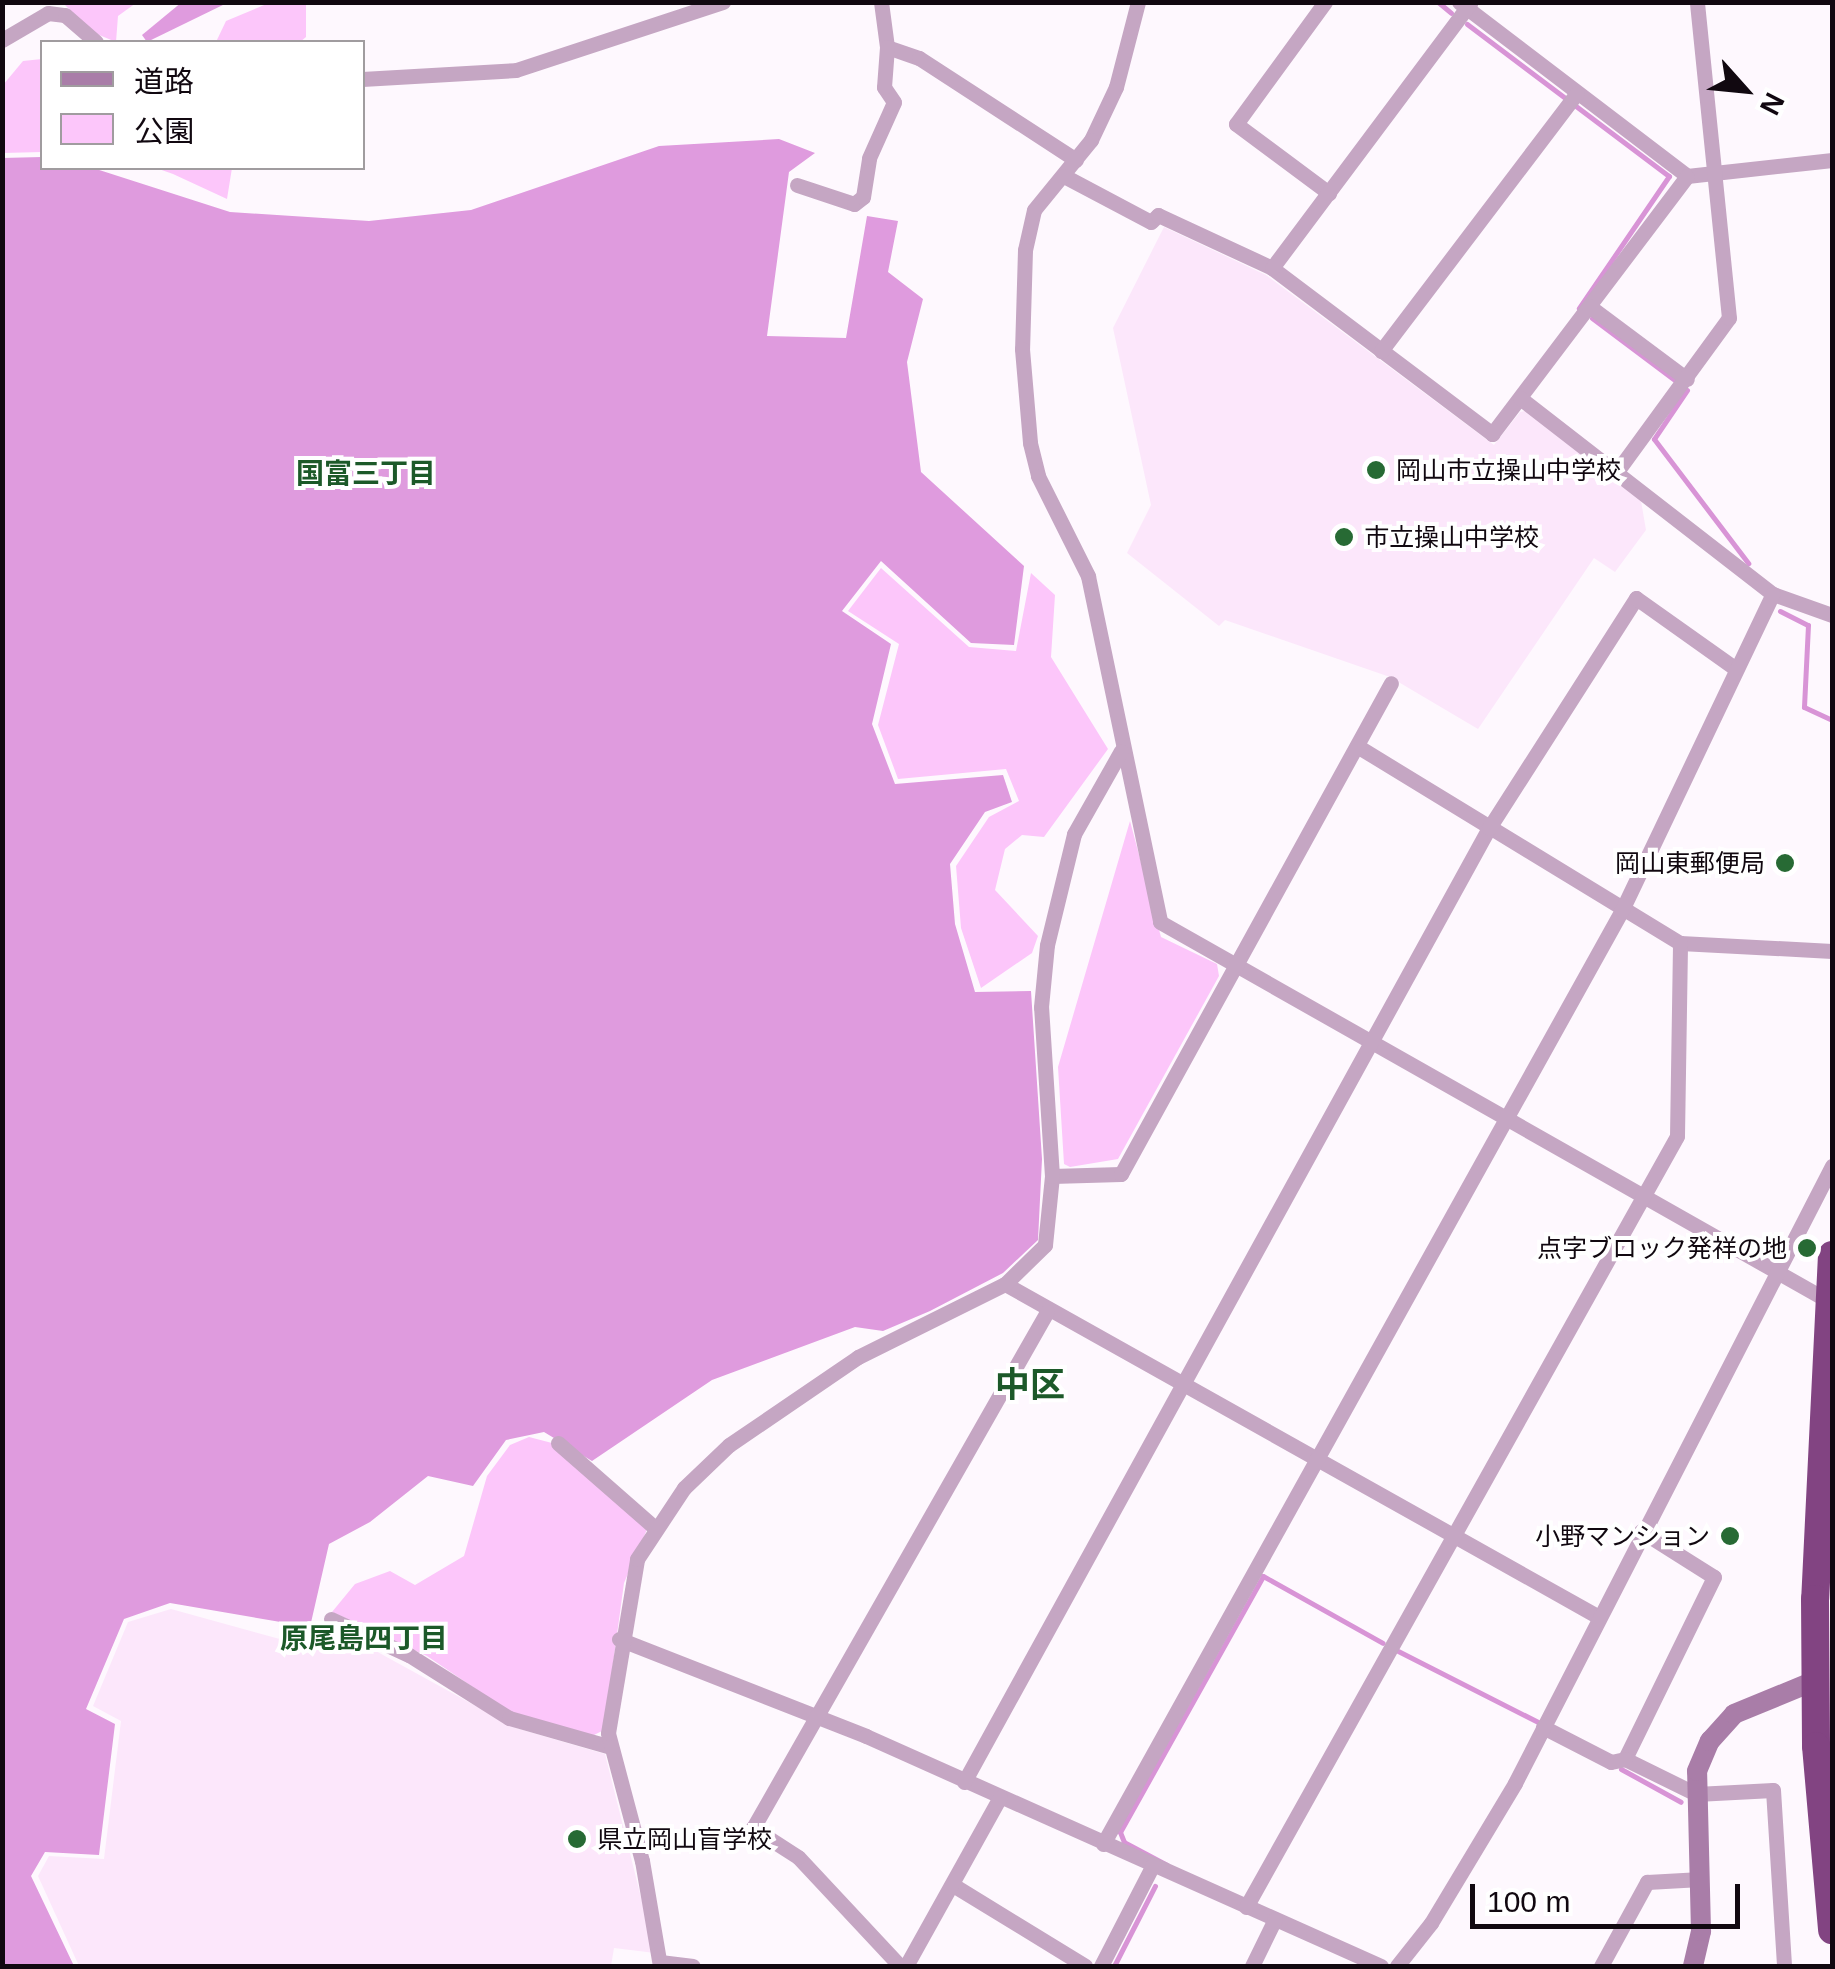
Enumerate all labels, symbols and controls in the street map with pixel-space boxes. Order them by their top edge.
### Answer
legend [40,40,365,170]
north arrow [1695,40,1795,140]
text: 道路 [134,65,194,98]
text: N [1754,88,1791,120]
text: 公園 [134,115,194,148]
place label: 岡山市立操山中学校 [1396,455,1621,485]
district label: 国富三丁目 [296,457,436,491]
marker: 岡山市立操山中学校 [1365,459,1387,481]
place label: 市立操山中学校 [1364,522,1539,552]
marker: 市立操山中学校 [1333,526,1355,548]
place label: 岡山東郵便局 [1615,848,1765,878]
marker: 岡山東郵便局 [1774,852,1796,874]
place label: 点字ブロック発祥の地 [1537,1233,1787,1263]
marker: 点字ブロック発祥の地 [1796,1237,1818,1259]
district label: 中区 [995,1364,1065,1406]
place label: 小野マンション [1535,1521,1710,1551]
marker: 小野マンション [1719,1525,1741,1547]
district label: 原尾島四丁目 [280,1622,448,1656]
place label: 県立岡山盲学校 [597,1824,772,1854]
marker: 県立岡山盲学校 [566,1828,588,1850]
scale bar [1475,1864,1745,1926]
text: 100 m [1487,1885,1570,1918]

